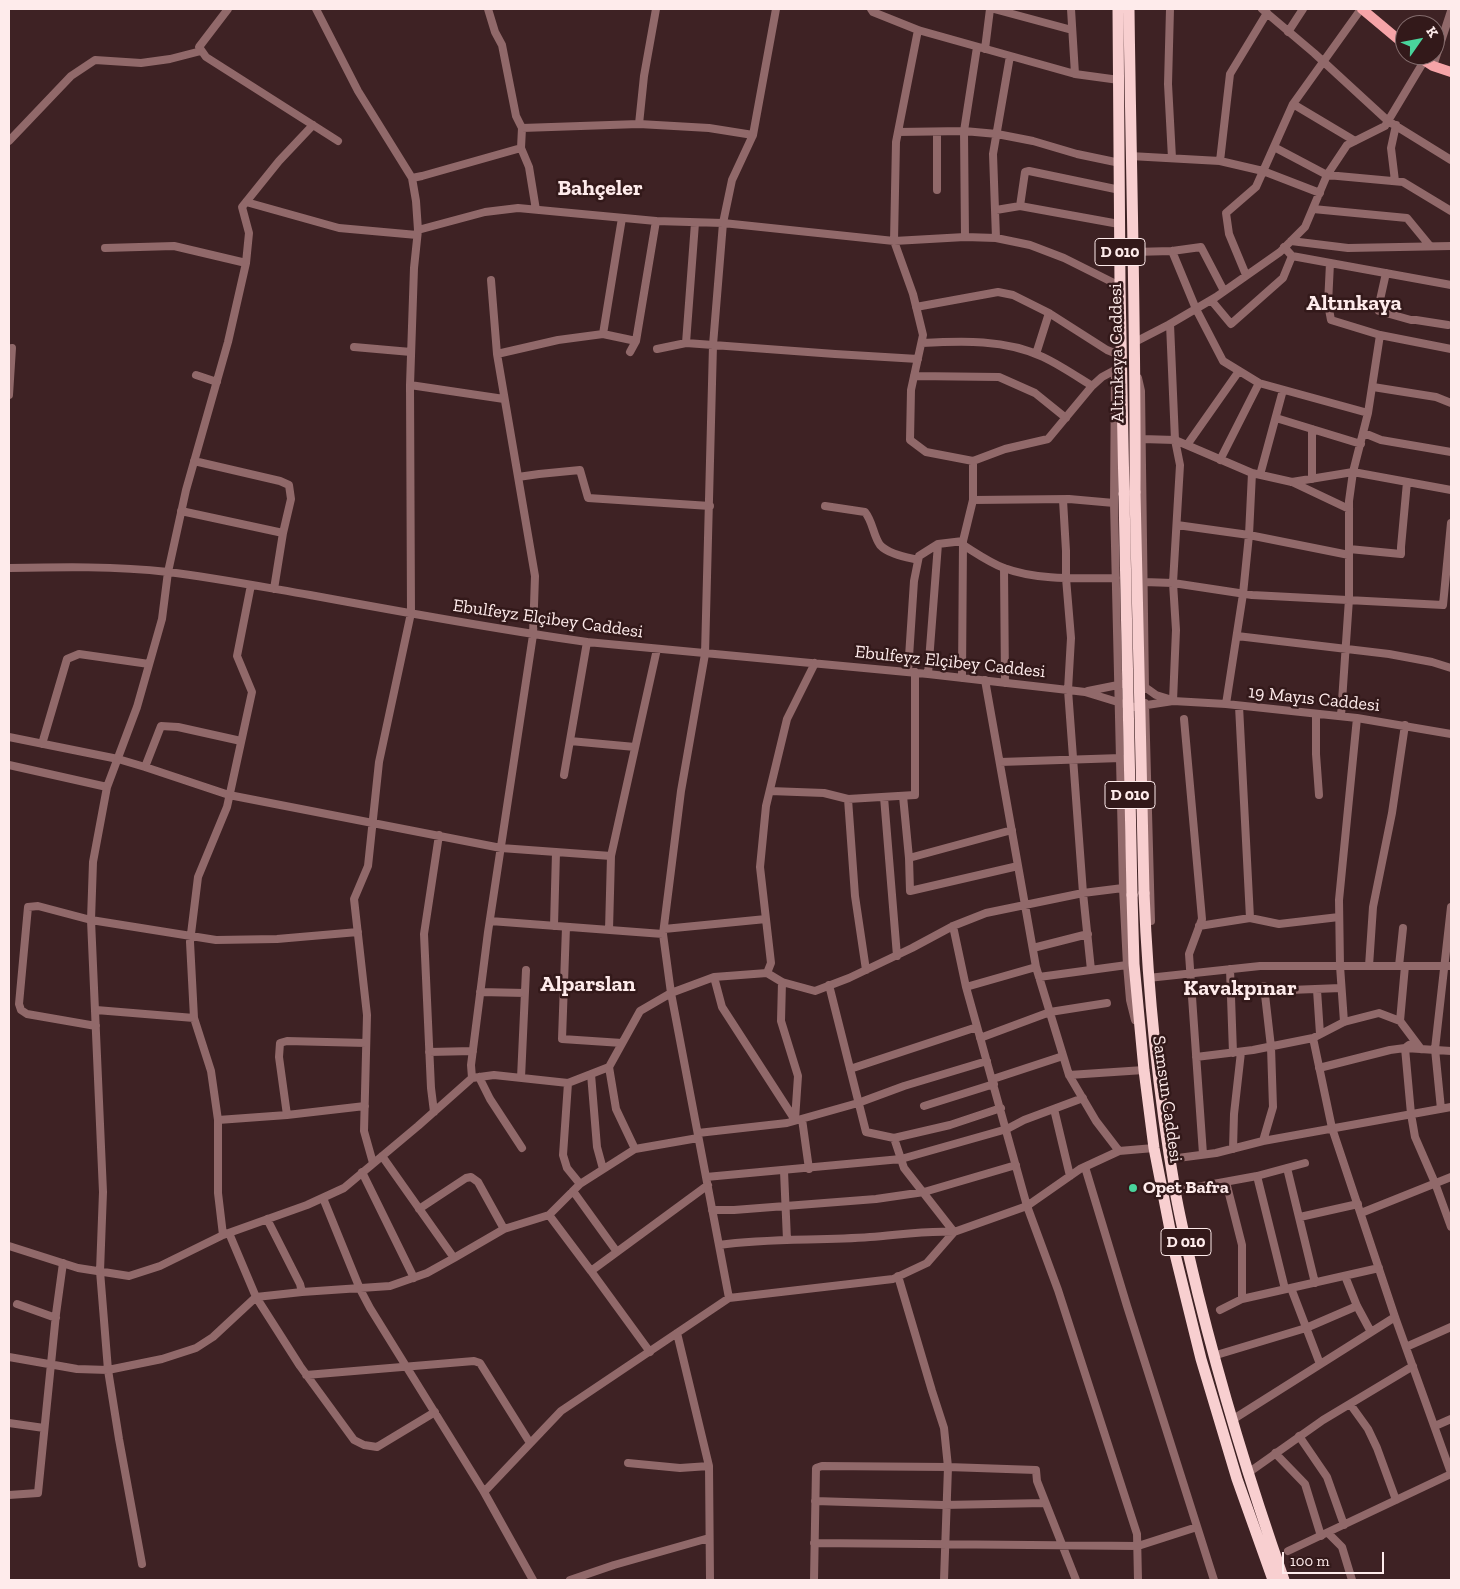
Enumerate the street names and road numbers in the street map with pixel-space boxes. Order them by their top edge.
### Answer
road number: D 010 [1095,238,1145,266]
street label: Altınkaya Caddesi [1105,283,1129,423]
street label: Ebulfeyz Elçibey Caddesi [452,595,644,643]
street label: Ebulfeyz Elçibey Caddesi [854,641,1046,683]
street label: 19 Mayıs Caddesi [1247,681,1381,717]
road number: D 010 [1105,782,1155,808]
street label: Samsun Caddesi [1147,1034,1187,1164]
road number: D 010 [1161,1228,1211,1256]

